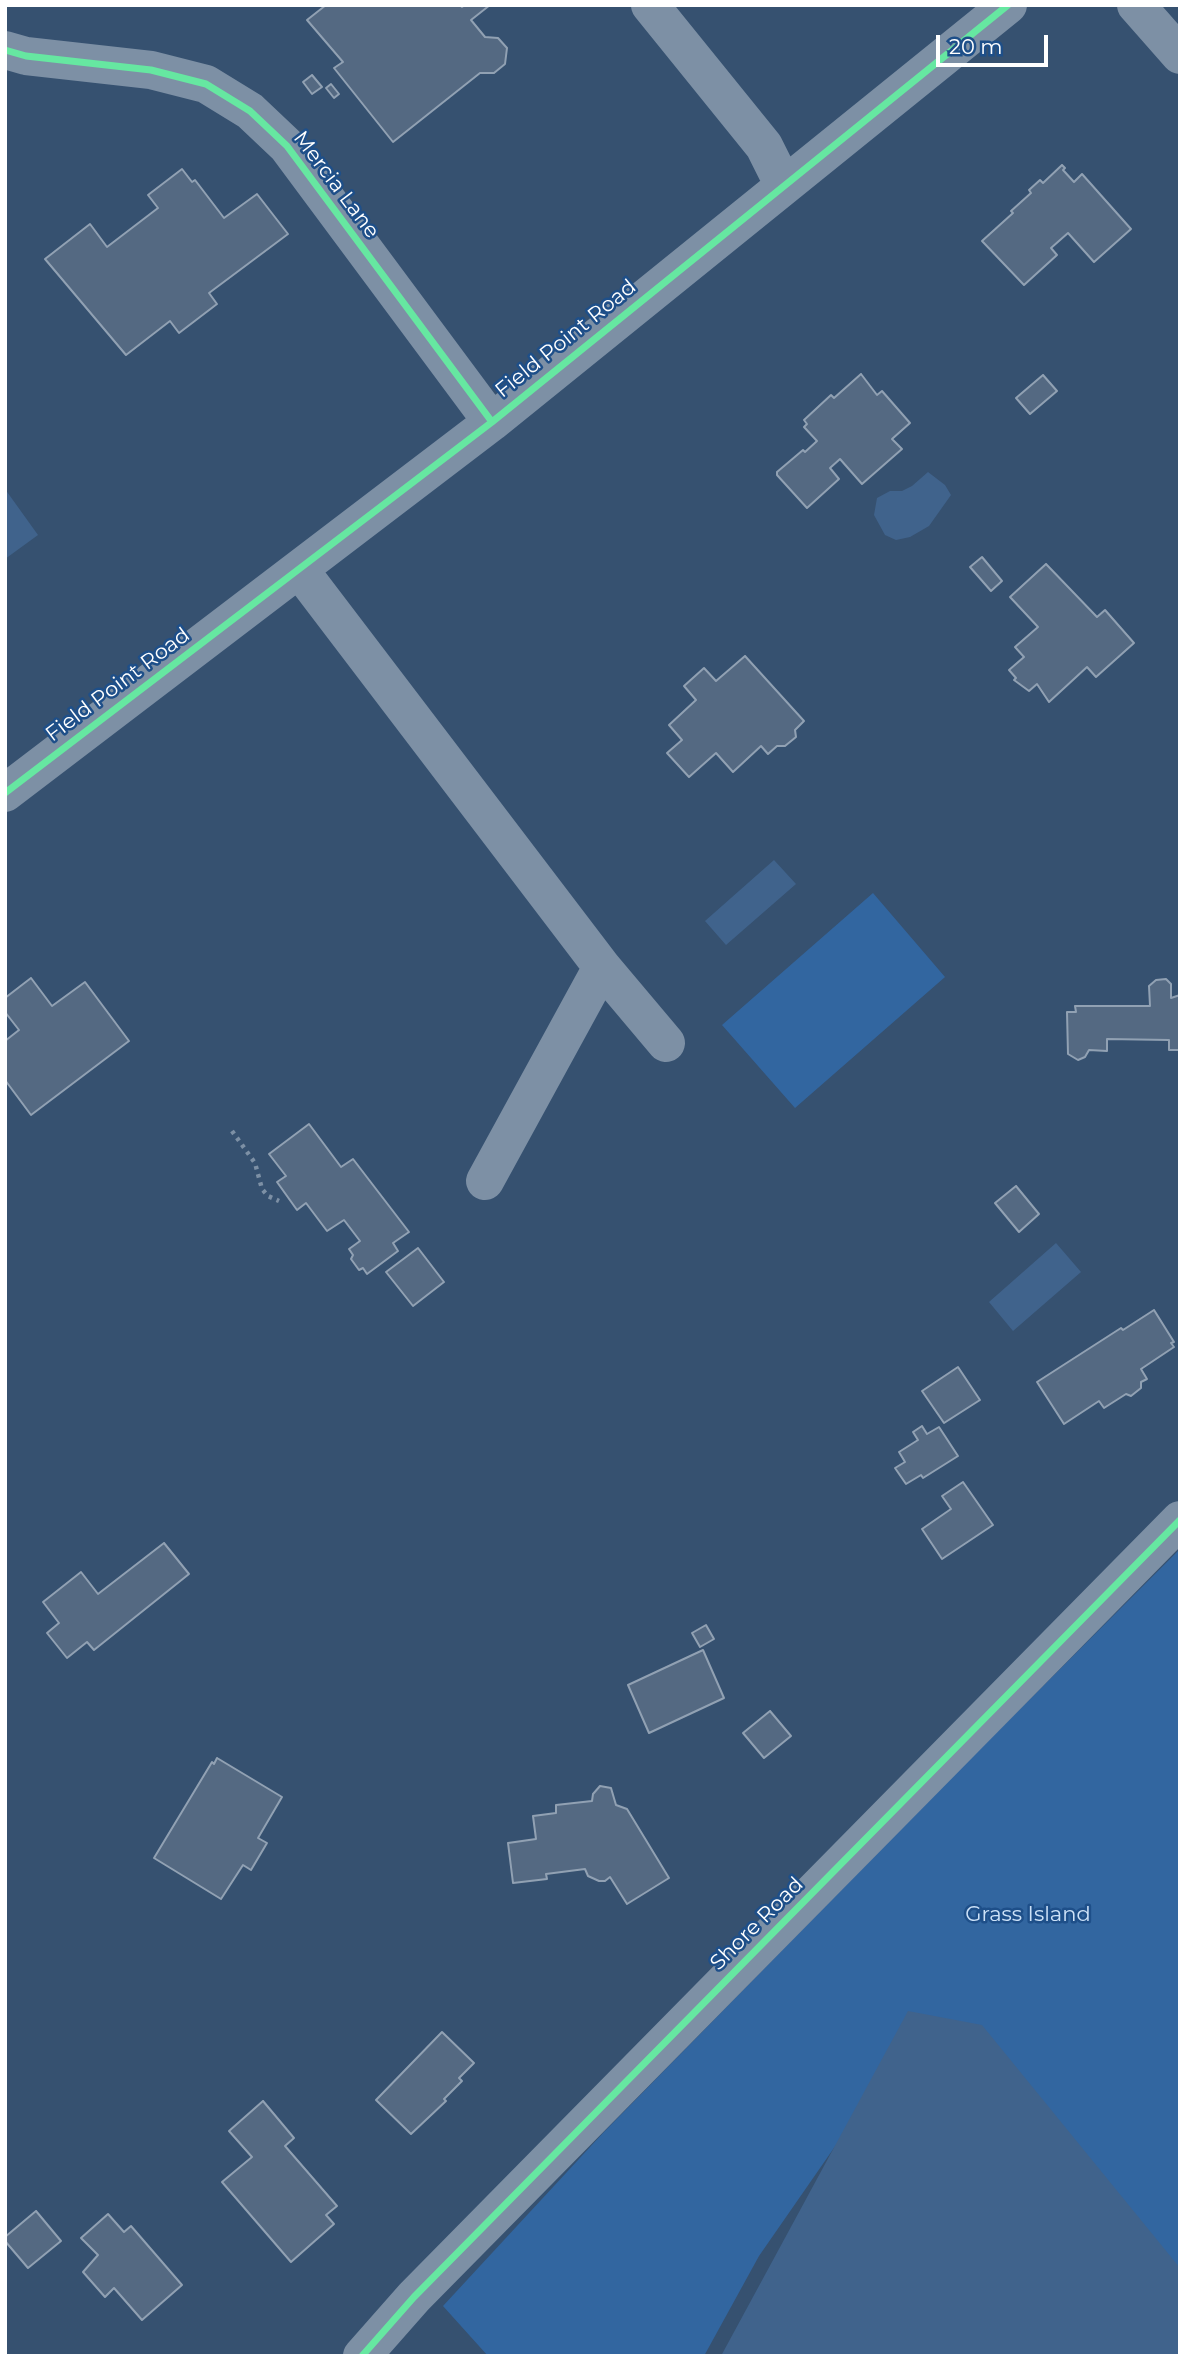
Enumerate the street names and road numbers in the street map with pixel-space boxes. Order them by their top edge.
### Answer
street label: Mercia Lane [288,126,384,244]
street label: Field Point Road [491,275,641,403]
street label: Field Point Road [41,623,195,747]
street label: Shore Road [705,1872,809,1976]

